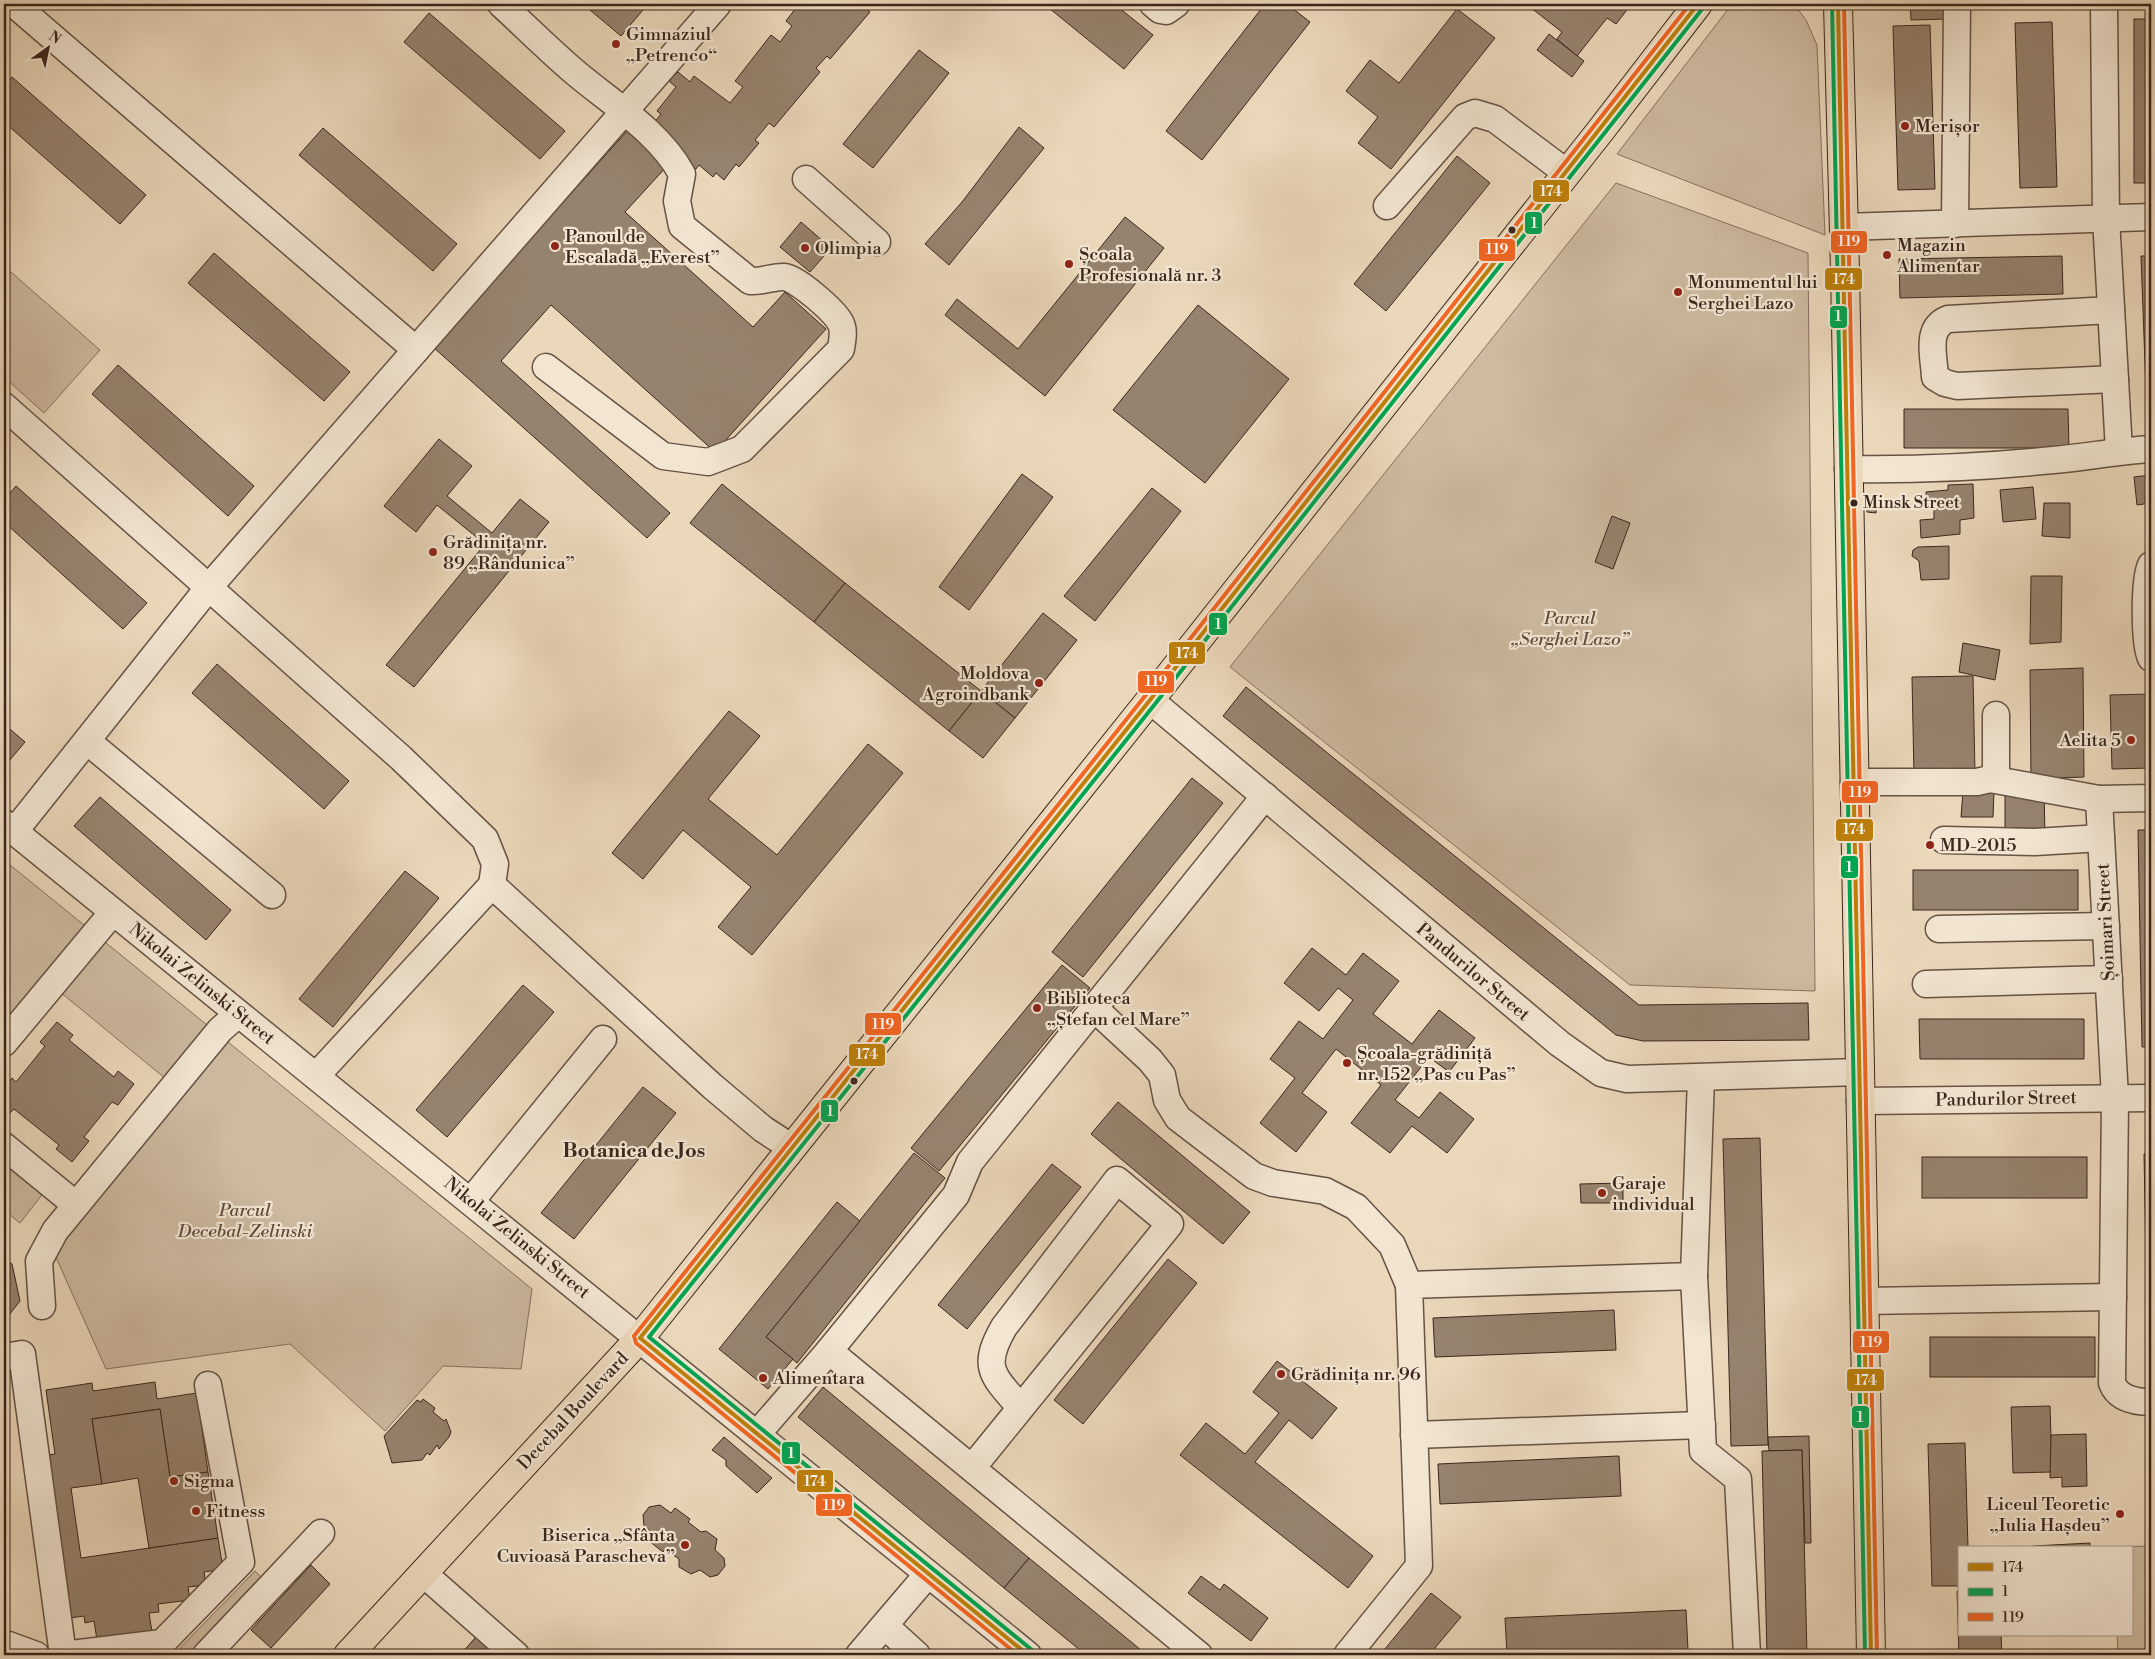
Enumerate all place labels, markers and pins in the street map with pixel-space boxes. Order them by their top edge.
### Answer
place label: Gimnaziul „Petrenco“ [626,23,717,67]
marker: Gimnaziul „Petrenco“ [610,38,622,50]
place label: Merișor [1915,115,1980,138]
marker: Merișor [1899,120,1911,132]
place label: Panoul de Escaladă „Everest” [565,225,720,269]
unlabelled marker [1507,225,1517,235]
place label: Magazin Alimentar [1896,234,1980,278]
place label: Olimpia [815,237,882,260]
marker: Panoul de Escaladă „Everest” [549,240,561,252]
marker: Olimpia [799,242,811,254]
place label: Școala Profesională nr. 3 [1079,243,1221,287]
marker: Magazin Alimentar [1881,249,1893,261]
marker: Școala Profesională nr. 3 [1063,258,1075,270]
place label: Monumentul lui Serghei Lazo [1688,271,1818,315]
marker: Monumentul lui Serghei Lazo [1672,286,1684,298]
place label: Minsk Street [1863,492,1960,514]
marker: Minsk Street [1849,498,1859,508]
place label: Grădinița nr. 89 „Rândunica” [443,531,575,575]
marker: Grădinița nr. 89 „Rândunica” [427,546,439,558]
place label: Moldova Agroindbank [921,662,1031,706]
marker: Moldova Agroindbank [1033,677,1045,689]
place label: Aelita 5 [2059,729,2121,752]
marker: Aelita 5 [2125,734,2137,746]
place label: MD-2015 [1940,834,2016,857]
marker: MD-2015 [1924,839,1936,851]
place label: Biblioteca „Ștefan cel Mare” [1046,987,1190,1031]
marker: Biblioteca „Ștefan cel Mare” [1031,1002,1043,1014]
place label: Școala-grădiniță nr. 152 „Pas cu Pas” [1357,1042,1516,1086]
marker: Școala-grădiniță nr. 152 „Pas cu Pas” [1341,1057,1353,1069]
unlabelled marker [849,1076,859,1086]
place label: Garaje individual [1612,1172,1695,1216]
marker: Garaje individual [1596,1187,1608,1199]
place label: Grădinița nr. 96 [1291,1363,1421,1386]
place label: Alimentara [772,1367,866,1390]
marker: Grădinița nr. 96 [1275,1368,1287,1380]
marker: Alimentara [757,1372,769,1384]
place label: Sigma [184,1470,235,1493]
marker: Sigma [168,1475,180,1487]
place label: Liceul Teoretic „Iulia Hașdeu” [1986,1493,2110,1537]
place label: Fitness [206,1500,265,1523]
marker: Fitness [190,1505,202,1517]
marker: Liceul Teoretic „Iulia Hașdeu” [2114,1508,2126,1520]
place label: Biserica „Sfânta Cuvioasă Parascheva” [497,1524,676,1568]
marker: Biserica „Sfânta Cuvioasă Parascheva” [679,1539,691,1551]

